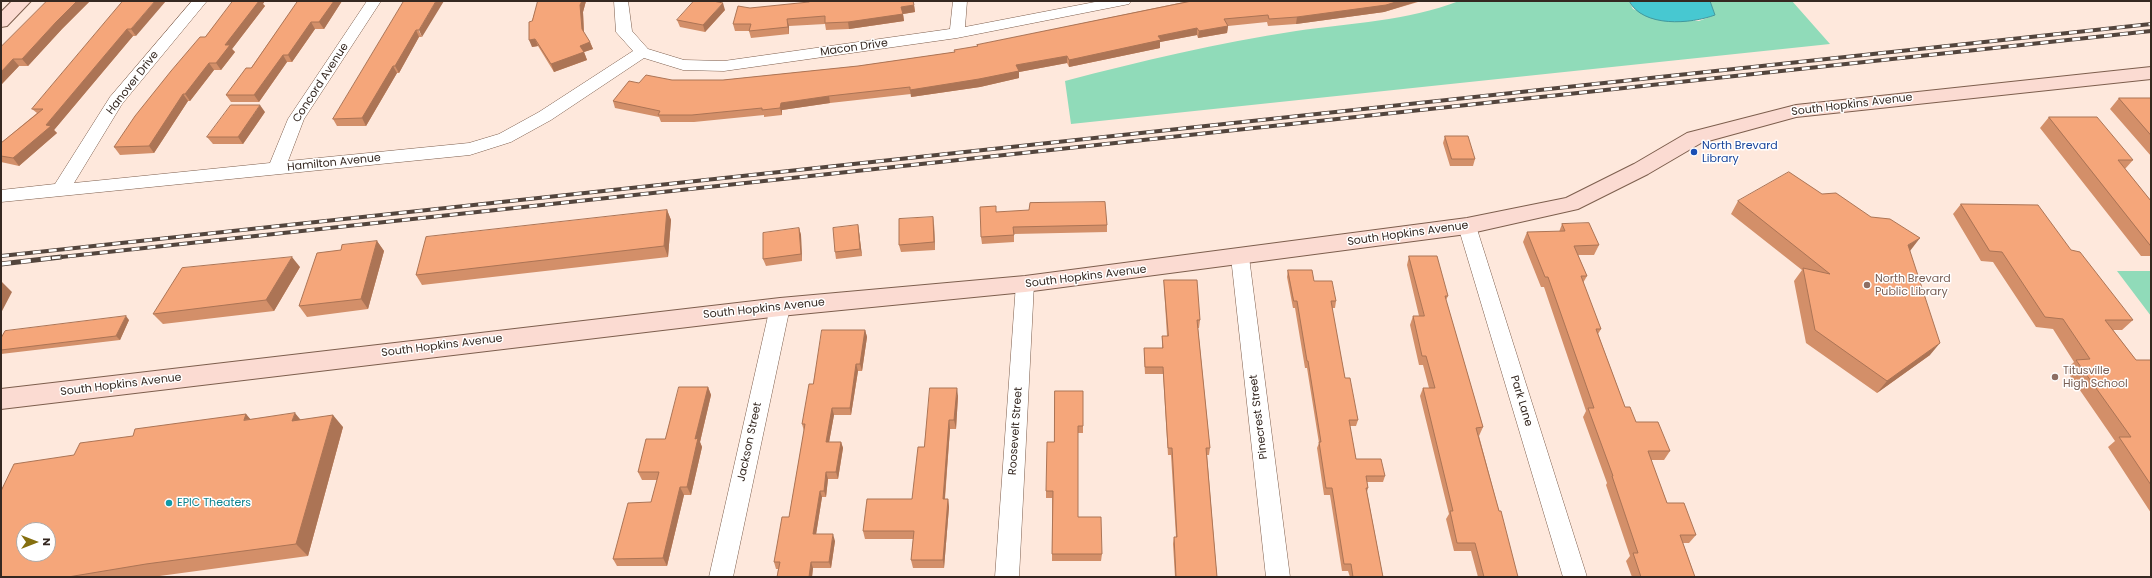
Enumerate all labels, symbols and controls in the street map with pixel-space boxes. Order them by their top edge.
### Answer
street label: Macon Drive [819,37,889,59]
street label: Concord Avenue [290,41,352,125]
street label: Hanover Drive [104,49,162,117]
street label: South Hopkins Avenue [1791,91,1913,119]
place label: North Brevard Library [1702,139,1778,165]
marker: North Brevard Library [1689,147,1699,157]
street label: Hamilton Avenue [287,152,381,174]
street label: South Hopkins Avenue [1347,219,1469,249]
street label: South Hopkins Avenue [1025,263,1147,291]
place label: North Brevard Public Library [1875,272,1951,298]
marker: North Brevard Public Library [1862,280,1872,290]
street label: South Hopkins Avenue [703,296,825,322]
street label: South Hopkins Avenue [381,332,503,360]
place label: Titusville High School [2063,364,2128,390]
street label: South Hopkins Avenue [60,371,182,399]
marker: Titusville High School [2050,372,2060,382]
street label: Pinecrest Street [1247,374,1271,460]
street label: Park Lane [1507,374,1535,428]
street label: Roosevelt Street [1006,387,1026,475]
street label: Jackson Street [735,401,765,483]
place label: EPIC Theaters [177,496,251,510]
marker: EPIC Theaters [164,498,174,508]
north arrow [16,522,56,562]
text: N [39,538,55,546]

